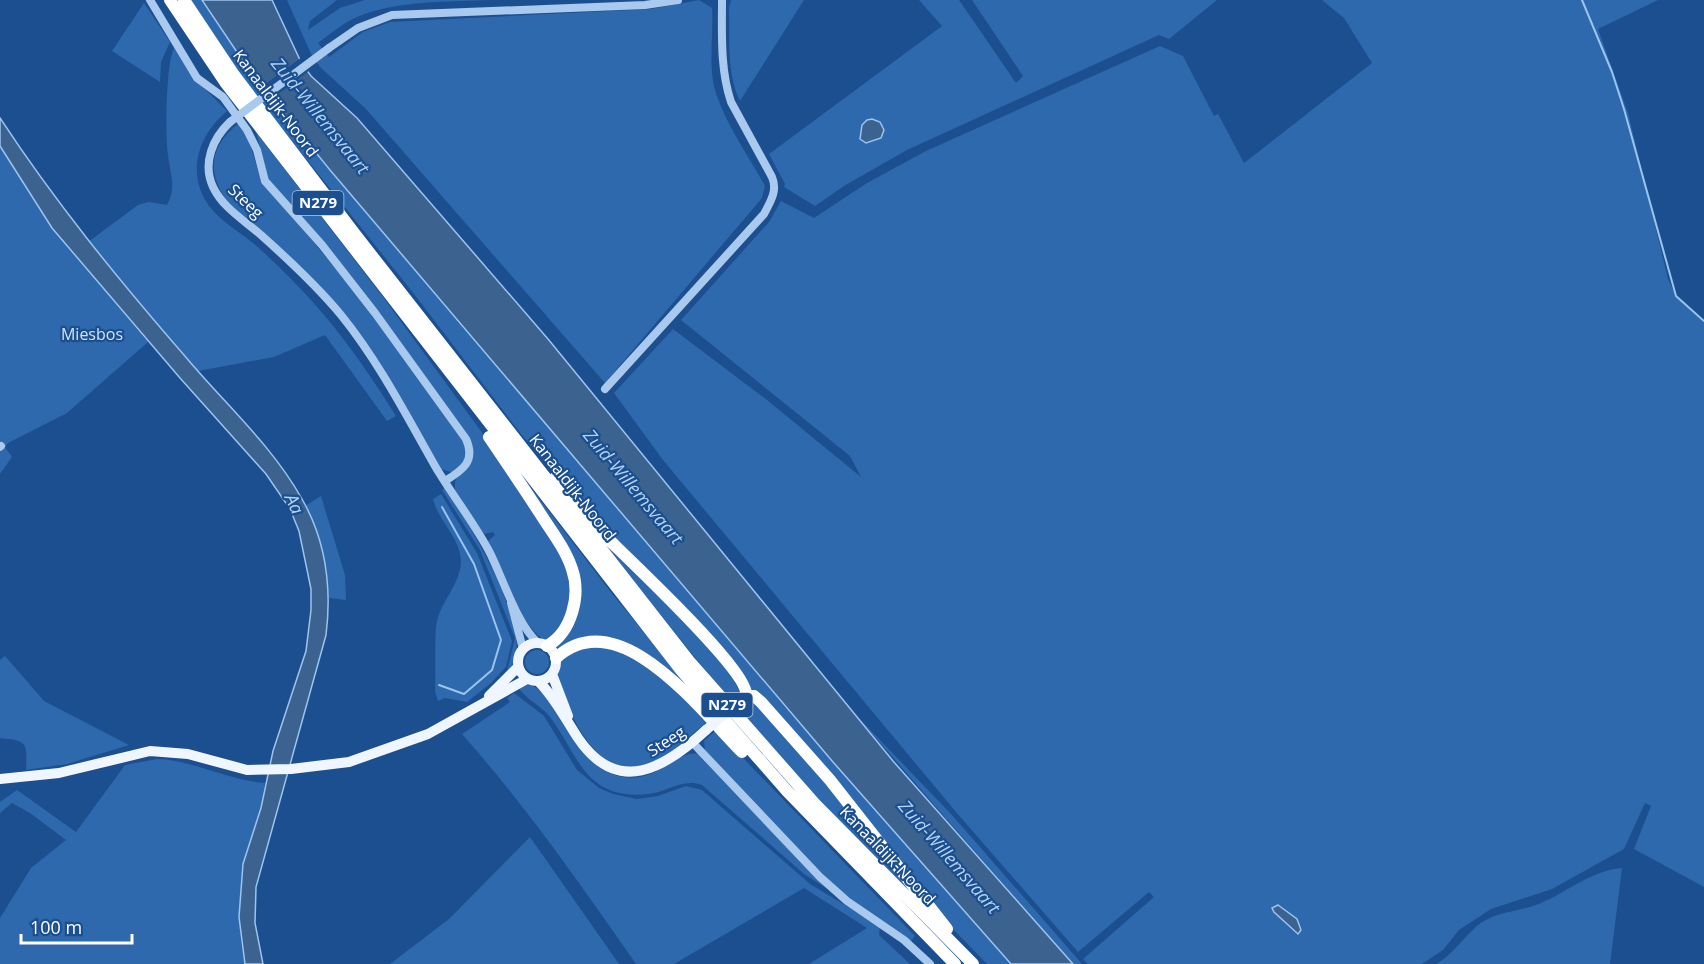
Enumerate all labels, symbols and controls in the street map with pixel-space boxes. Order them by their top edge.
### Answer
street label: Kanaaldijk-Noord [228,45,324,161]
water label: Zuid-Willemsvaart [266,51,376,180]
street label: Steeg [224,179,269,223]
road number: N279 [292,191,344,215]
park label: Miesbos [61,323,123,345]
water label: Zuid-Willemsvaart [578,423,690,550]
street label: Kanaaldijk-Noord [525,429,621,545]
water label: Aa [279,487,310,518]
road number: N279 [702,693,752,717]
street label: Steeg [643,720,689,761]
water label: Zuid-Willemsvaart [893,794,1007,919]
street label: Kanaaldijk-Noord [835,801,941,909]
scale bar [21,907,132,945]
text: 100 m [30,915,82,939]

